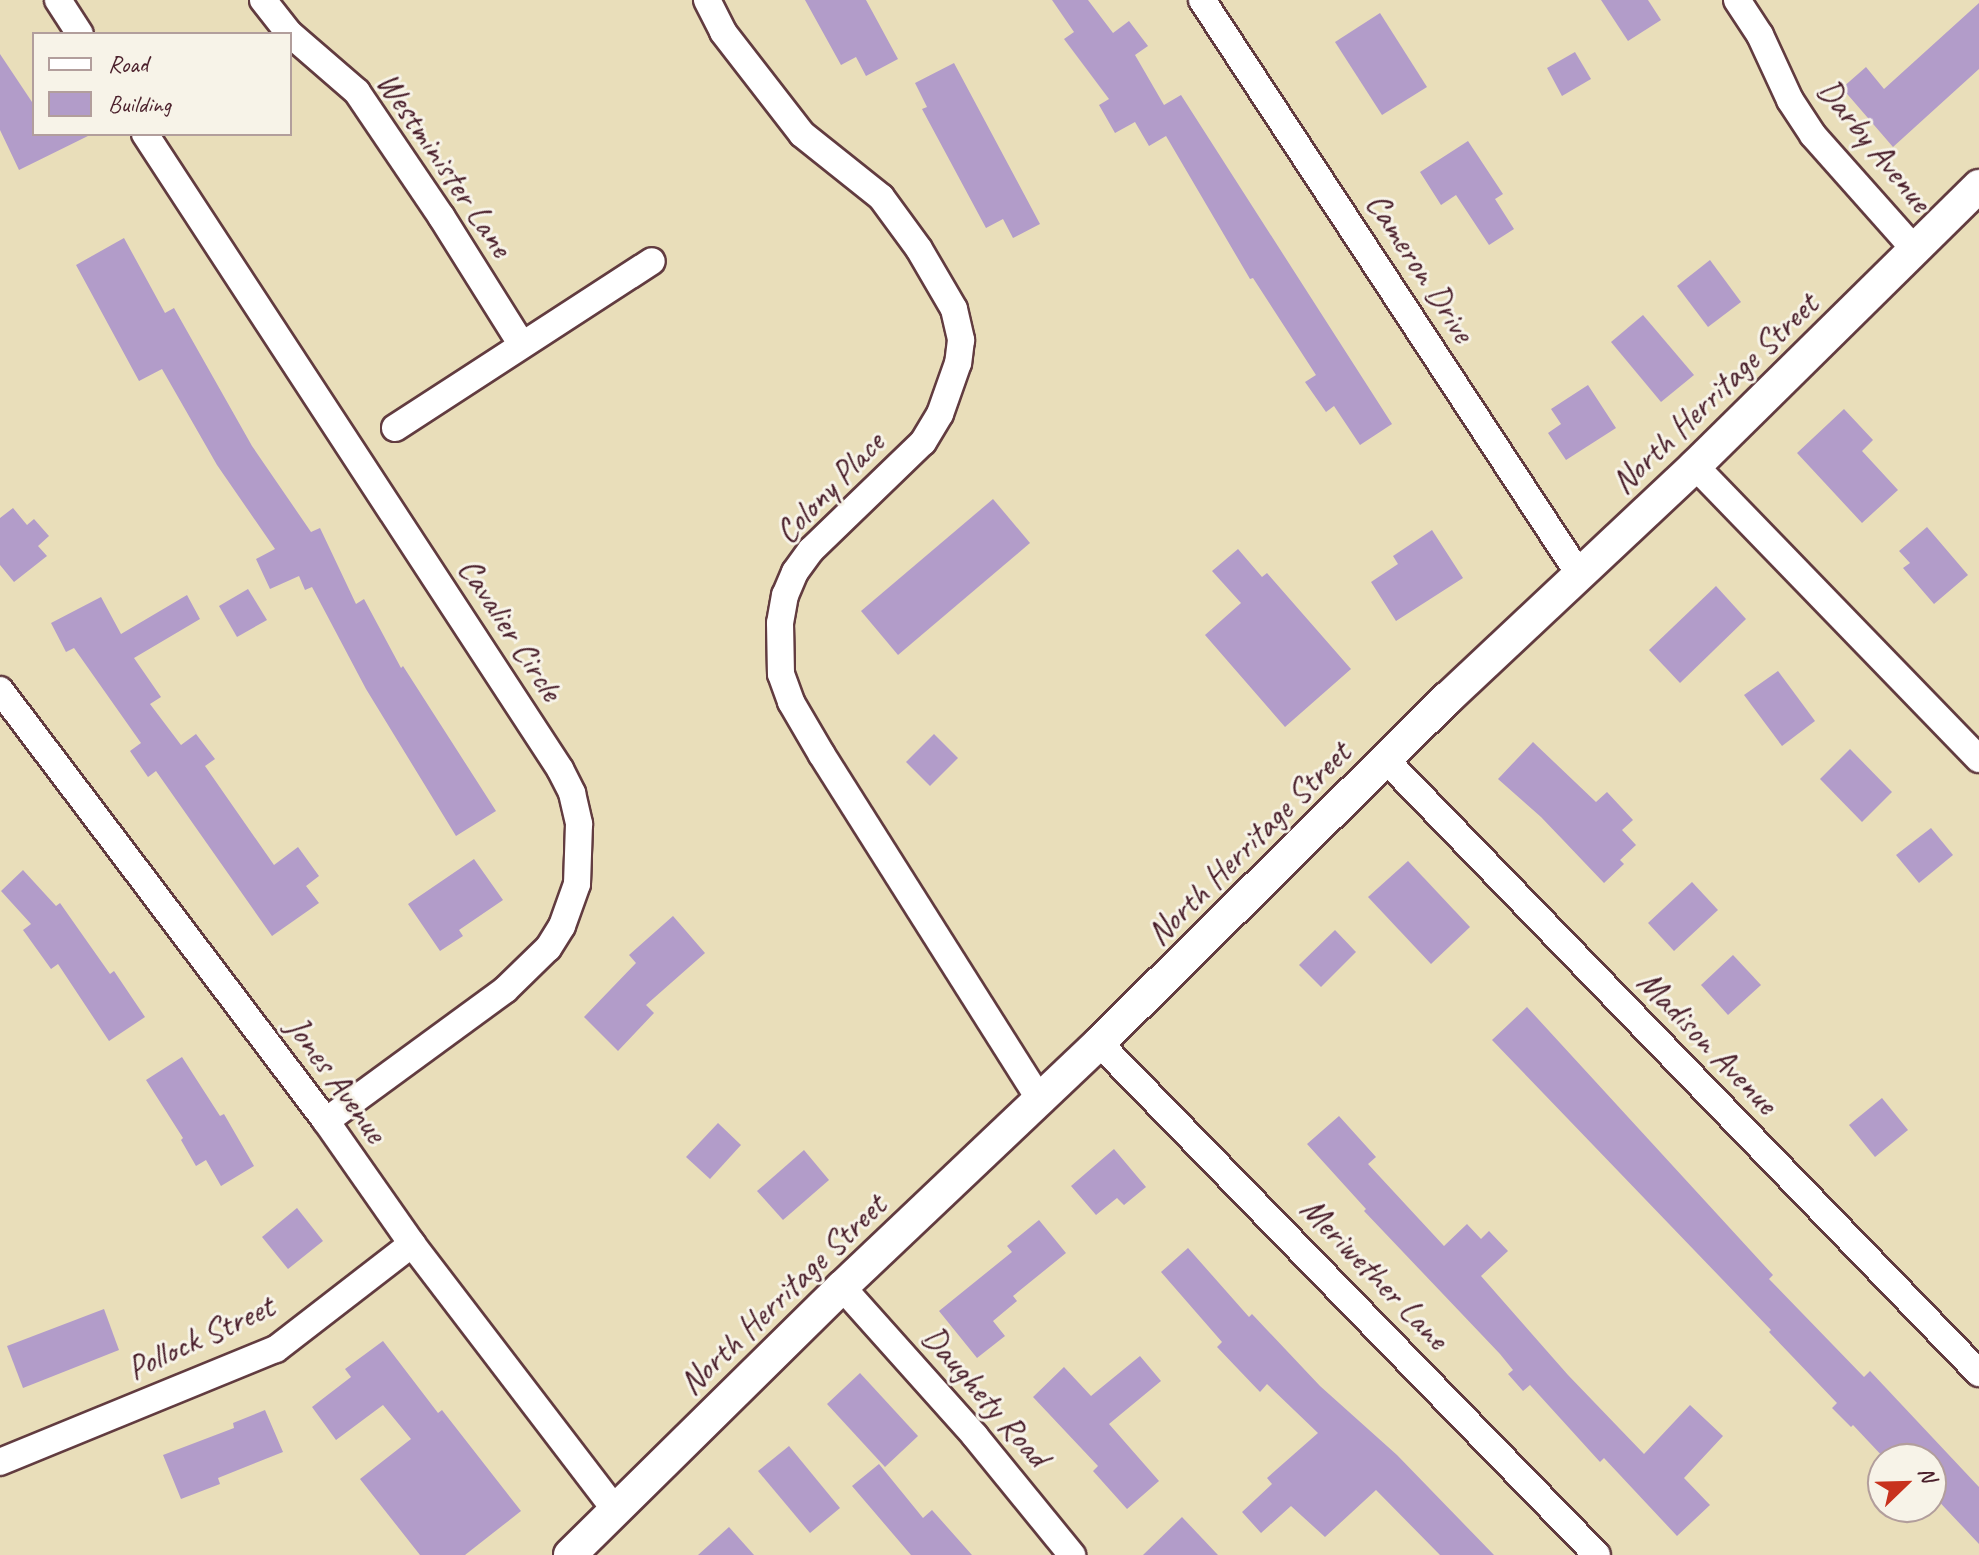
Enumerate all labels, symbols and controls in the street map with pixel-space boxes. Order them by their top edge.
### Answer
legend [32,32,292,136]
text: Road [108,49,148,79]
street label: Westminister Lane [368,63,522,265]
street label: Darby Avenue [1809,70,1941,220]
text: Building [108,89,171,119]
street label: Cameron Drive [1358,185,1484,349]
street label: North Herritage Street [1602,284,1826,502]
street label: Colony Place [765,422,893,552]
street label: Cavalier Circle [450,550,572,708]
street label: North Herritage Street [1138,733,1358,953]
street label: Madison Avenue [1629,962,1787,1122]
street label: Jones Avenue [277,1008,397,1150]
street label: North Herritage Street [670,1185,894,1403]
street label: Meriwether Lane [1292,1188,1458,1358]
street label: Pollock Street [120,1285,280,1389]
street label: Daughety Road [914,1317,1058,1475]
north arrow [1867,1443,1947,1523]
text: N [1912,1463,1943,1486]

